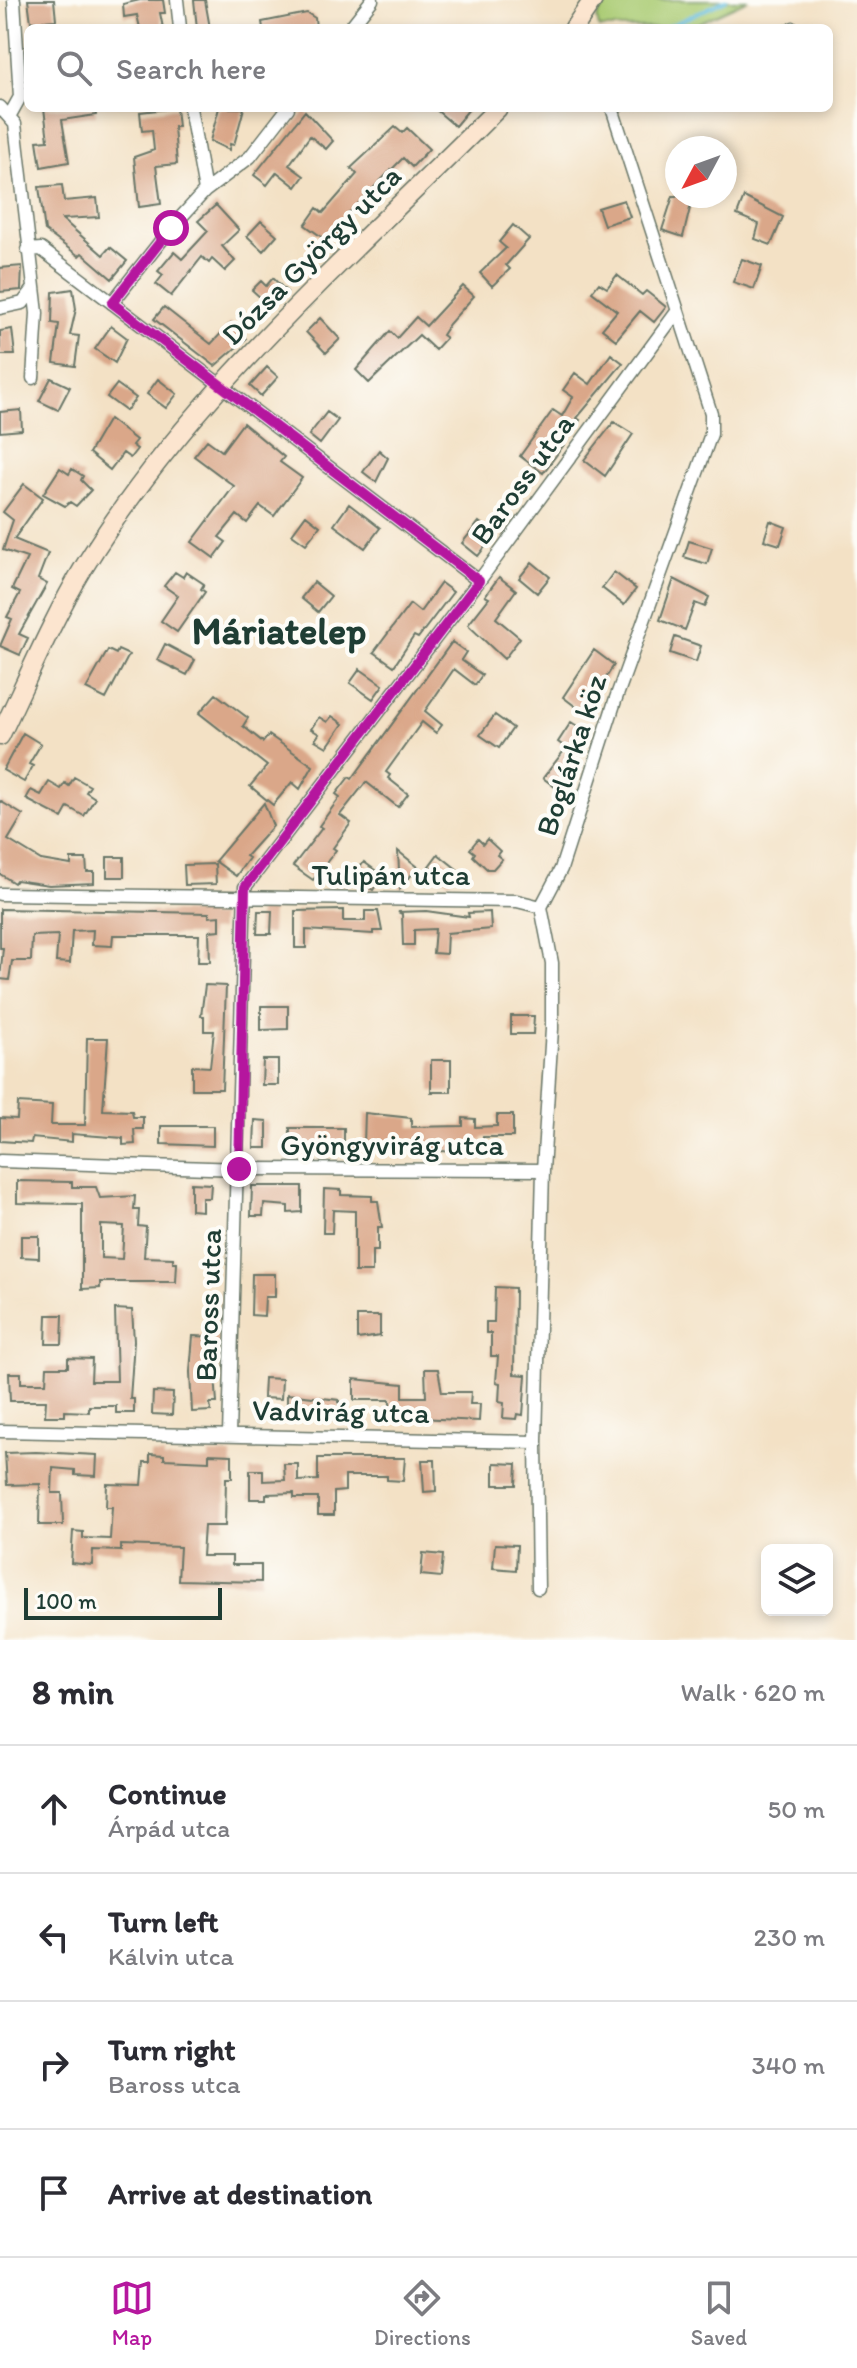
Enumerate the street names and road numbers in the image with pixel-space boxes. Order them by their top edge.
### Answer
street label: Dózsa György utca [213,157,409,353]
street label: Baross utca [462,406,582,552]
street label: Boglárka köz [527,669,615,840]
street label: Tulipán utca [312,856,471,893]
street label: Gyöngyvirág utca [280,1126,504,1163]
street label: Baross utca [187,1228,229,1382]
street label: Vadvirág utca [252,1391,430,1431]

